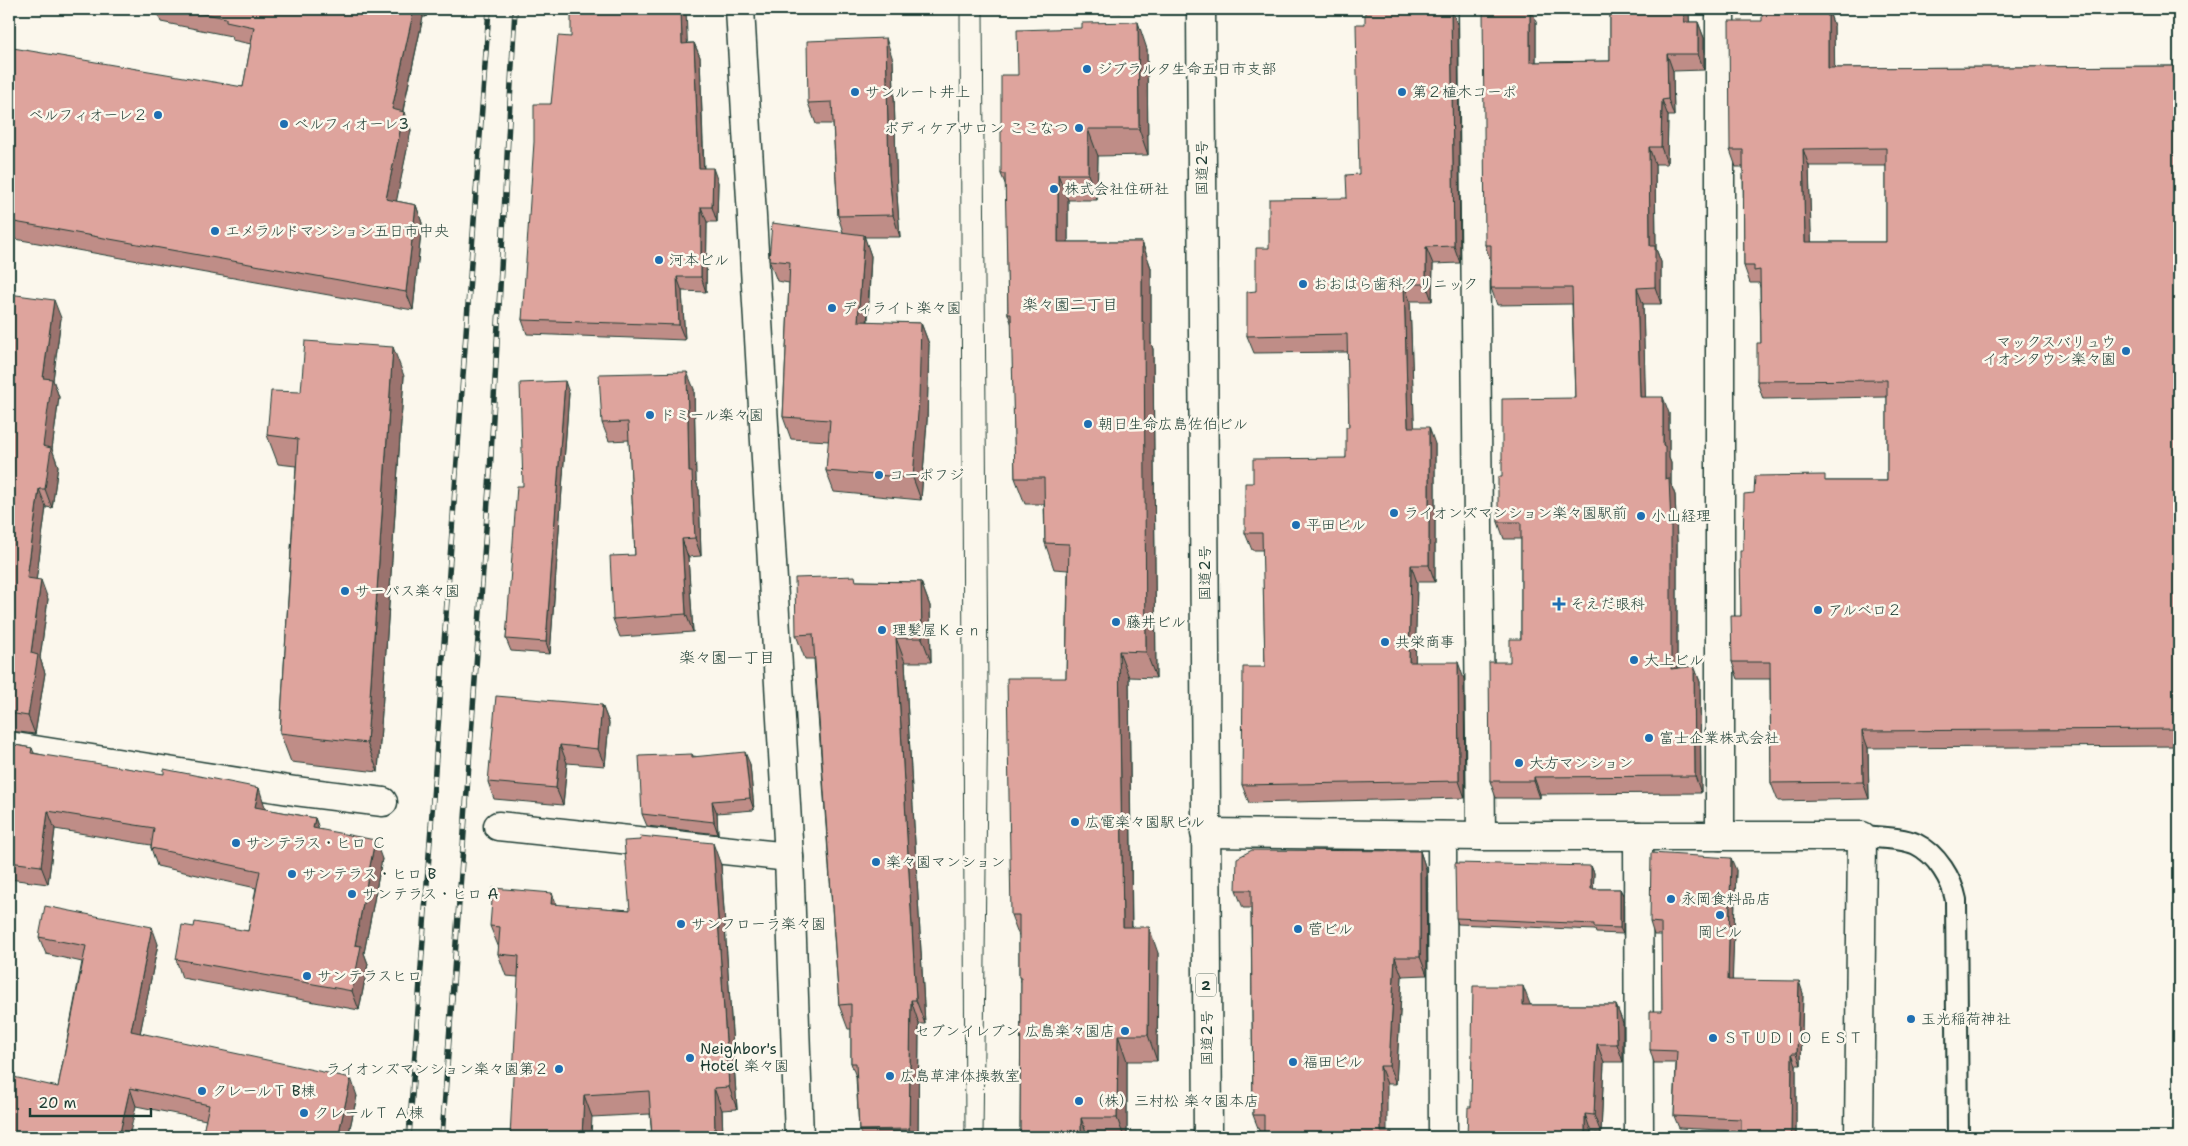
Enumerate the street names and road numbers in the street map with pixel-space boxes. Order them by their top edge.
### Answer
street label: 国道2号 [1192,140,1212,196]
street label: 国道2号 [1195,545,1215,601]
road number: 2 [1196,974,1216,996]
street label: 国道2号 [1197,1010,1217,1066]

